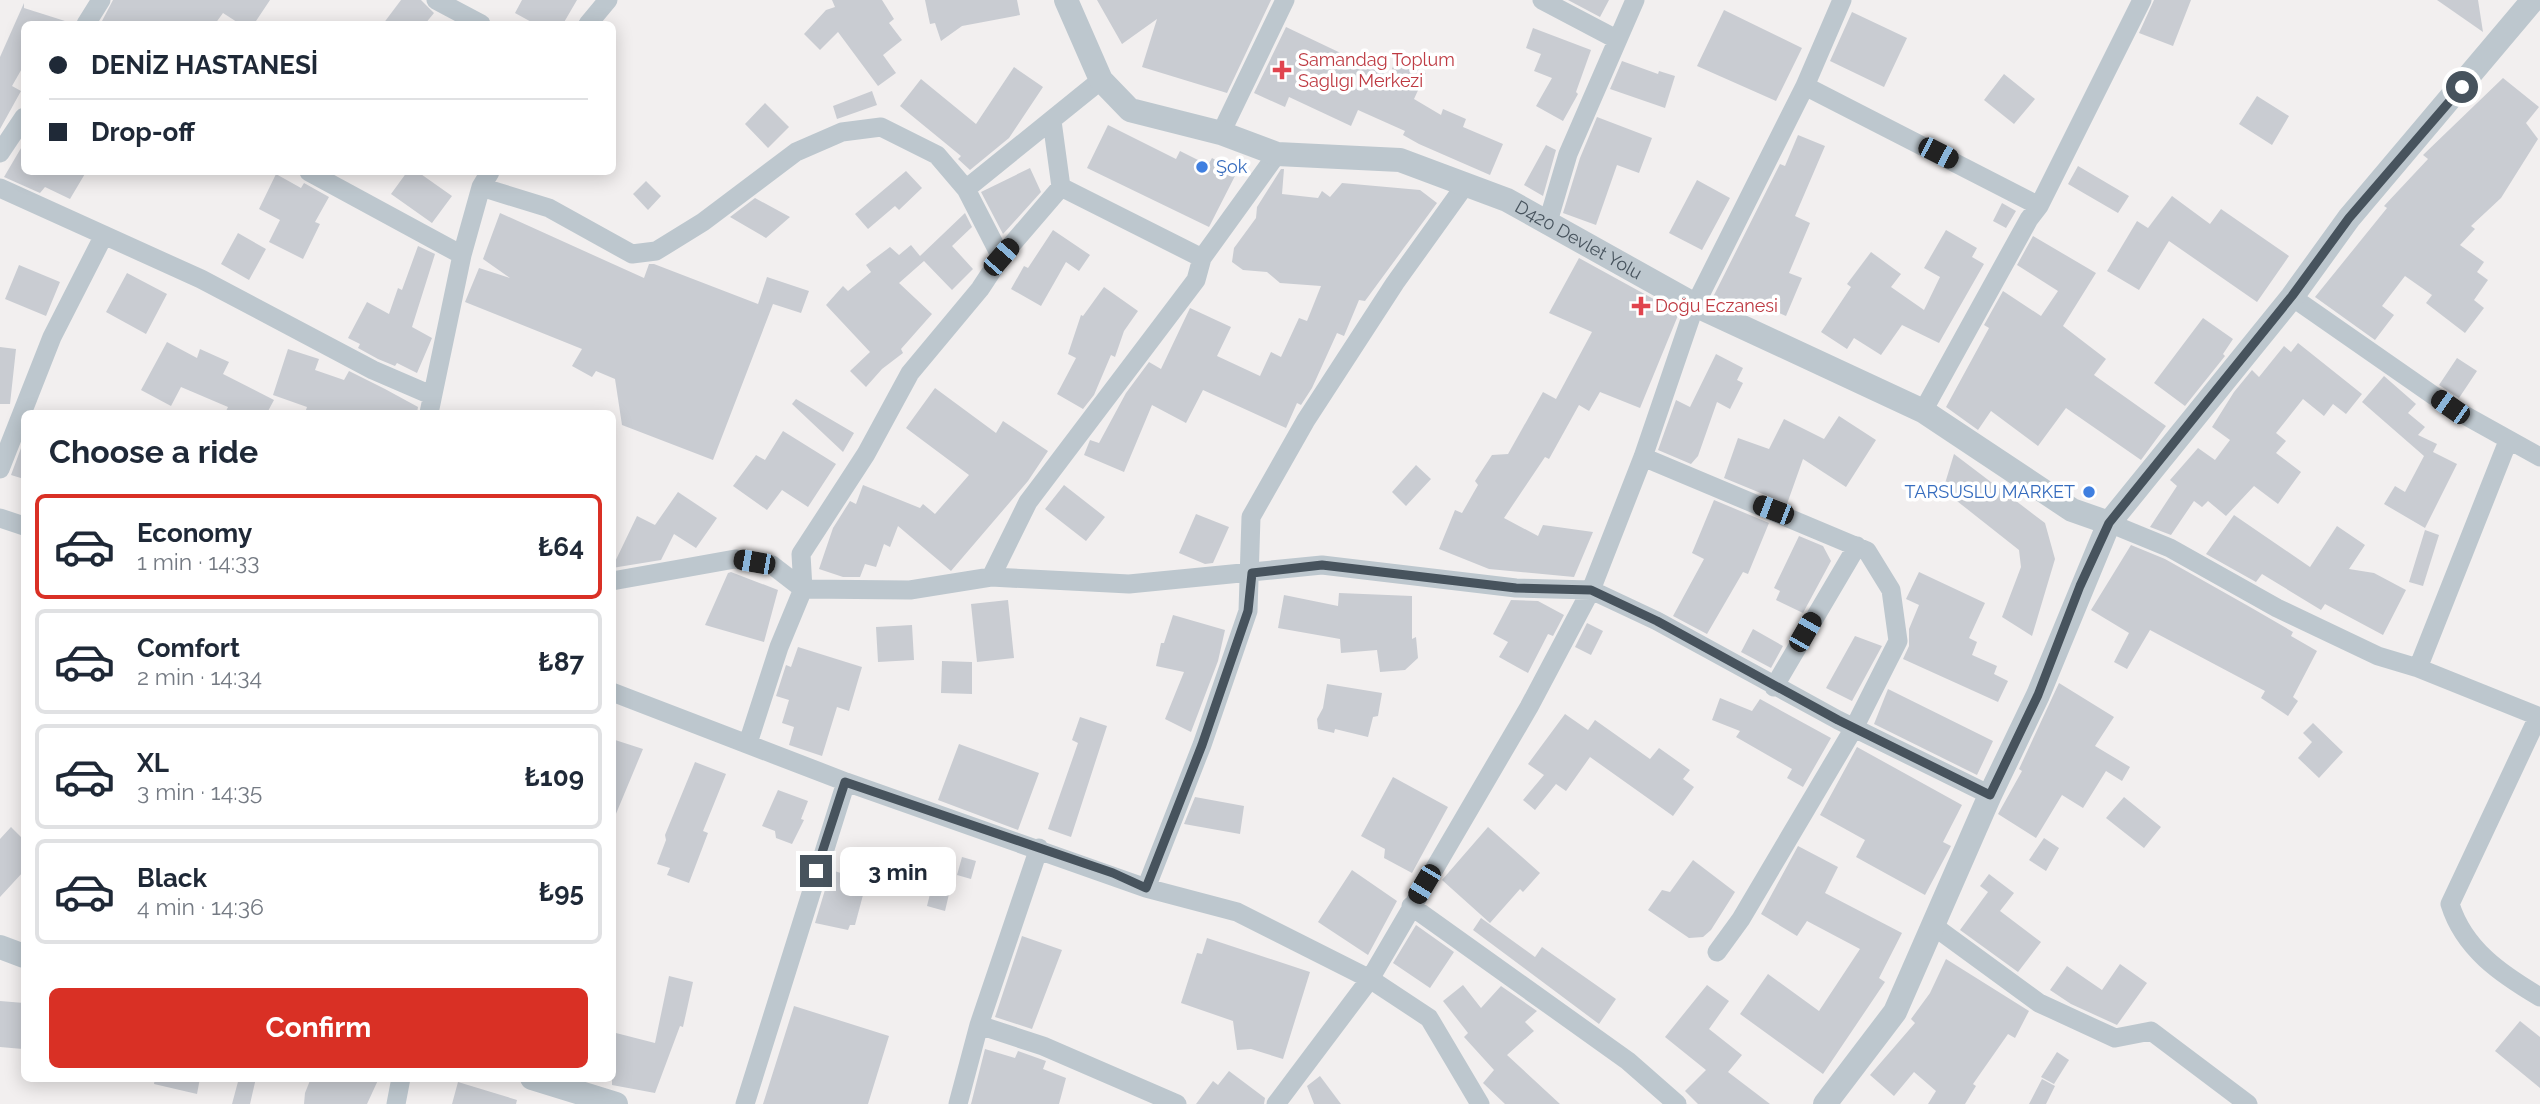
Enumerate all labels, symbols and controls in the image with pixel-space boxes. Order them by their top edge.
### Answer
place label: Samandag Toplum Saglıgı Merkezi [1298,49,1455,91]
text: DENİZ HASTANESİ [91,50,318,80]
marker: Samandag Toplum Saglıgı Merkezi [1272,60,1292,80]
route start [2446,71,2478,103]
text: Drop-off [91,117,195,147]
car [1915,134,1962,172]
place label: Şok [1216,156,1248,177]
marker: Şok [1194,159,1210,175]
street label: D420 Devlet Yolu [1512,196,1646,283]
car [980,234,1023,280]
place label: Doğu Eczanesi [1655,295,1778,316]
marker: Doğu Eczanesi [1633,298,1649,314]
car [2427,386,2474,428]
text: Choose a ride [49,433,258,470]
place label: TARSUSLU MARKET [1905,481,2075,502]
marker: TARSUSLU MARKET [2081,484,2097,500]
car [1750,493,1797,527]
icon: car [53,515,116,578]
text: Economy [137,518,252,548]
text: ₺64 [538,532,584,562]
text: 1 min · 14:33 [137,548,260,575]
car [732,548,777,576]
car [1786,609,1825,655]
icon: car [53,630,116,693]
text: Comfort [137,633,240,663]
text: ₺87 [538,647,584,677]
text: 2 min · 14:34 [137,663,262,690]
icon: car [53,745,116,808]
text: XL [137,748,169,778]
text: ₺109 [524,762,584,792]
text: 3 min · 14:35 [137,778,262,805]
callout: 3 min [840,846,956,896]
route end [800,855,832,887]
text: 3 min [868,858,928,885]
icon: car [53,860,116,923]
car [1405,861,1444,907]
text: Black [137,863,207,893]
text: ₺95 [539,877,584,907]
text: 4 min · 14:36 [137,893,264,920]
button: Confirm [49,988,588,1068]

